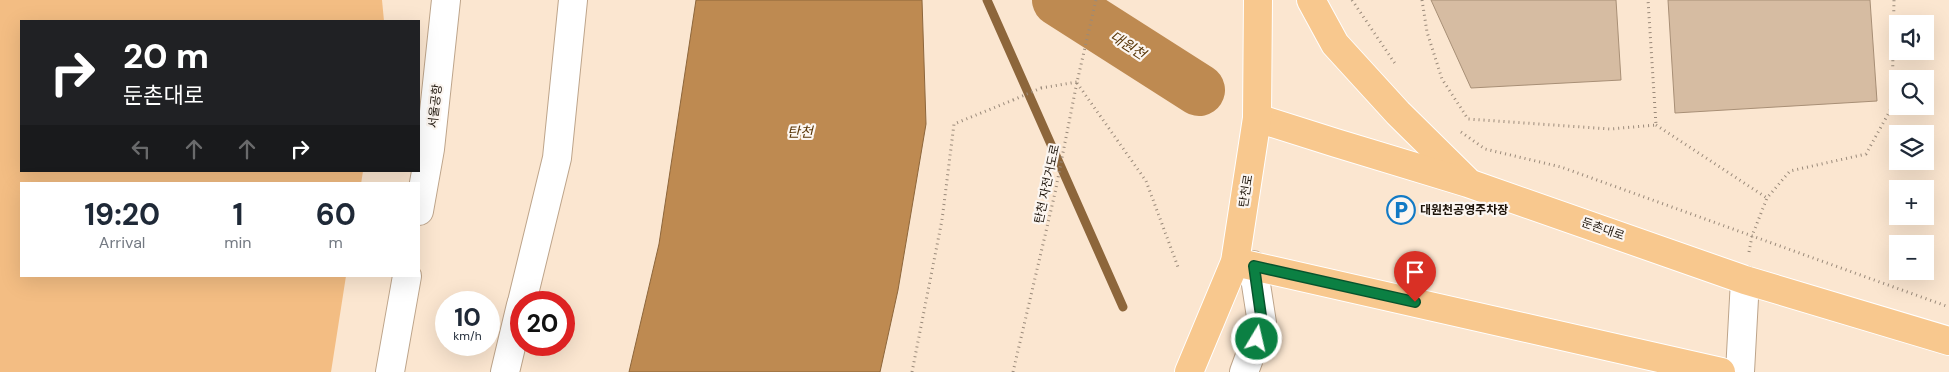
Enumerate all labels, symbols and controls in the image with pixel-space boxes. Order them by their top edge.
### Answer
map controls [1889,15,1934,280]
button: sound [1889,15,1934,60]
water label: 대원천 [1107,27,1150,64]
text: 20 m [123,33,209,79]
icon: right [40,40,105,105]
button: search [1889,70,1934,115]
text: 둔촌대로 [123,81,204,110]
street label: 서울공항 [425,83,445,129]
water label: 탄천 [787,123,814,141]
button: layers [1889,125,1934,170]
icon: left [127,135,155,163]
icon: ahead [180,135,208,163]
icon: ahead [233,135,261,163]
icon: right [286,135,314,163]
street label: 탄천 자전거도로 [1031,143,1063,225]
street label: 탄천로 [1236,173,1256,209]
button: + [1889,180,1934,225]
text: 19:20 [84,195,160,234]
text: 1 [232,195,243,234]
text: 60 [316,195,356,234]
parking icon: 대원천공영주차장 [1386,195,1416,225]
place label: 대원천공영주차장 [1420,202,1508,218]
street label: 둔촌대로 [1580,214,1626,244]
text: Arrival [99,232,145,253]
text: min [224,232,252,253]
text: m [329,232,343,253]
button: − [1889,235,1934,280]
pin [1394,251,1436,302]
icon: arrive [1401,258,1429,286]
speed limit sign: 20 [510,291,575,356]
text: 10 [454,301,481,334]
position arrow [1230,312,1282,364]
text: km/h [453,328,482,344]

